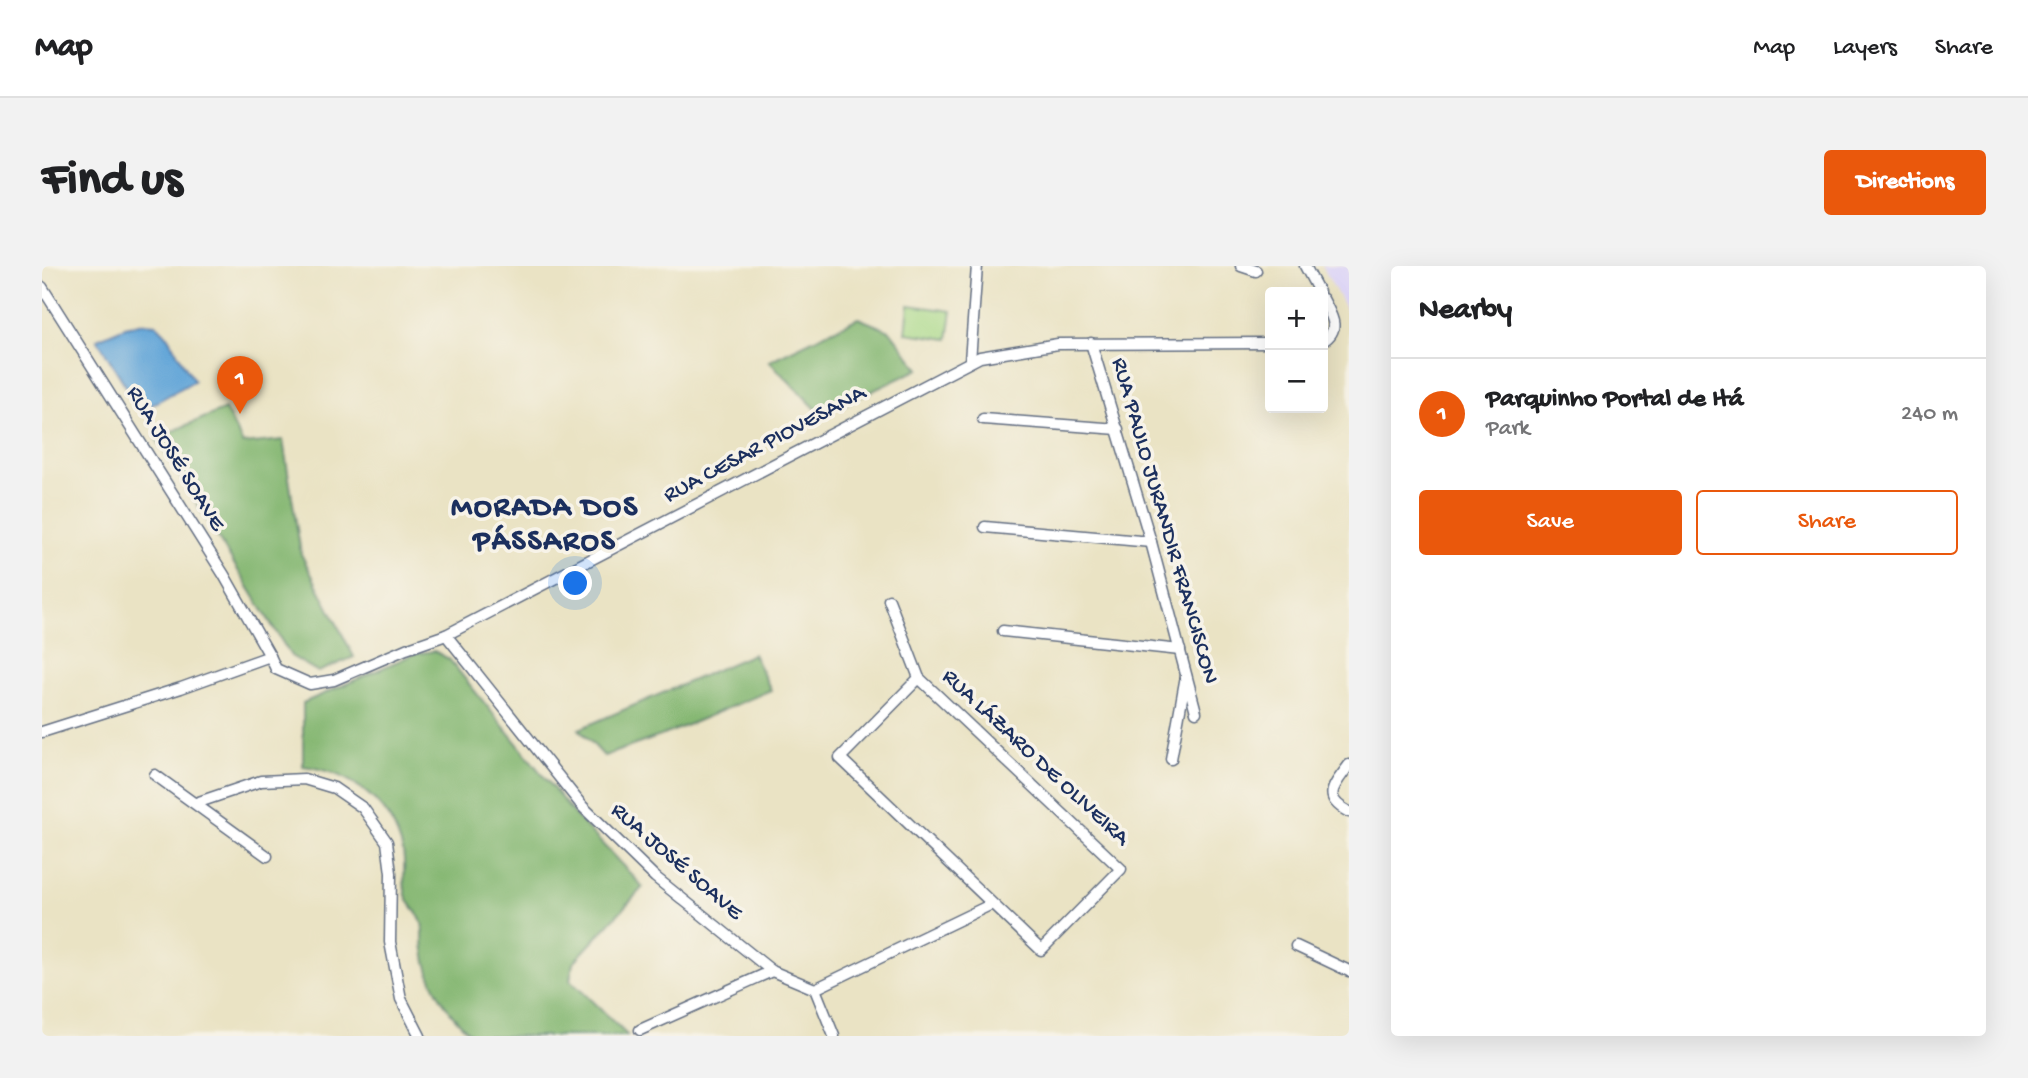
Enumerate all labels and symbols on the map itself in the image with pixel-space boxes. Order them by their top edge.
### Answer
street label: RUA PAULO JURANDIR FRANCISCON [1104,355,1224,687]
pin: 1 [217,356,263,414]
street label: RUA CESAR PIOVESANA [659,380,872,510]
street label: RUA JOSÉ SOAVE [120,381,231,538]
district label: MORADA DOS PÁSSAROS [451,492,639,561]
your location [558,566,592,600]
street label: RUA LÁZARO DE OLIVEIRA [935,663,1136,853]
street label: RUA JOSÉ SOAVE [604,797,749,928]

